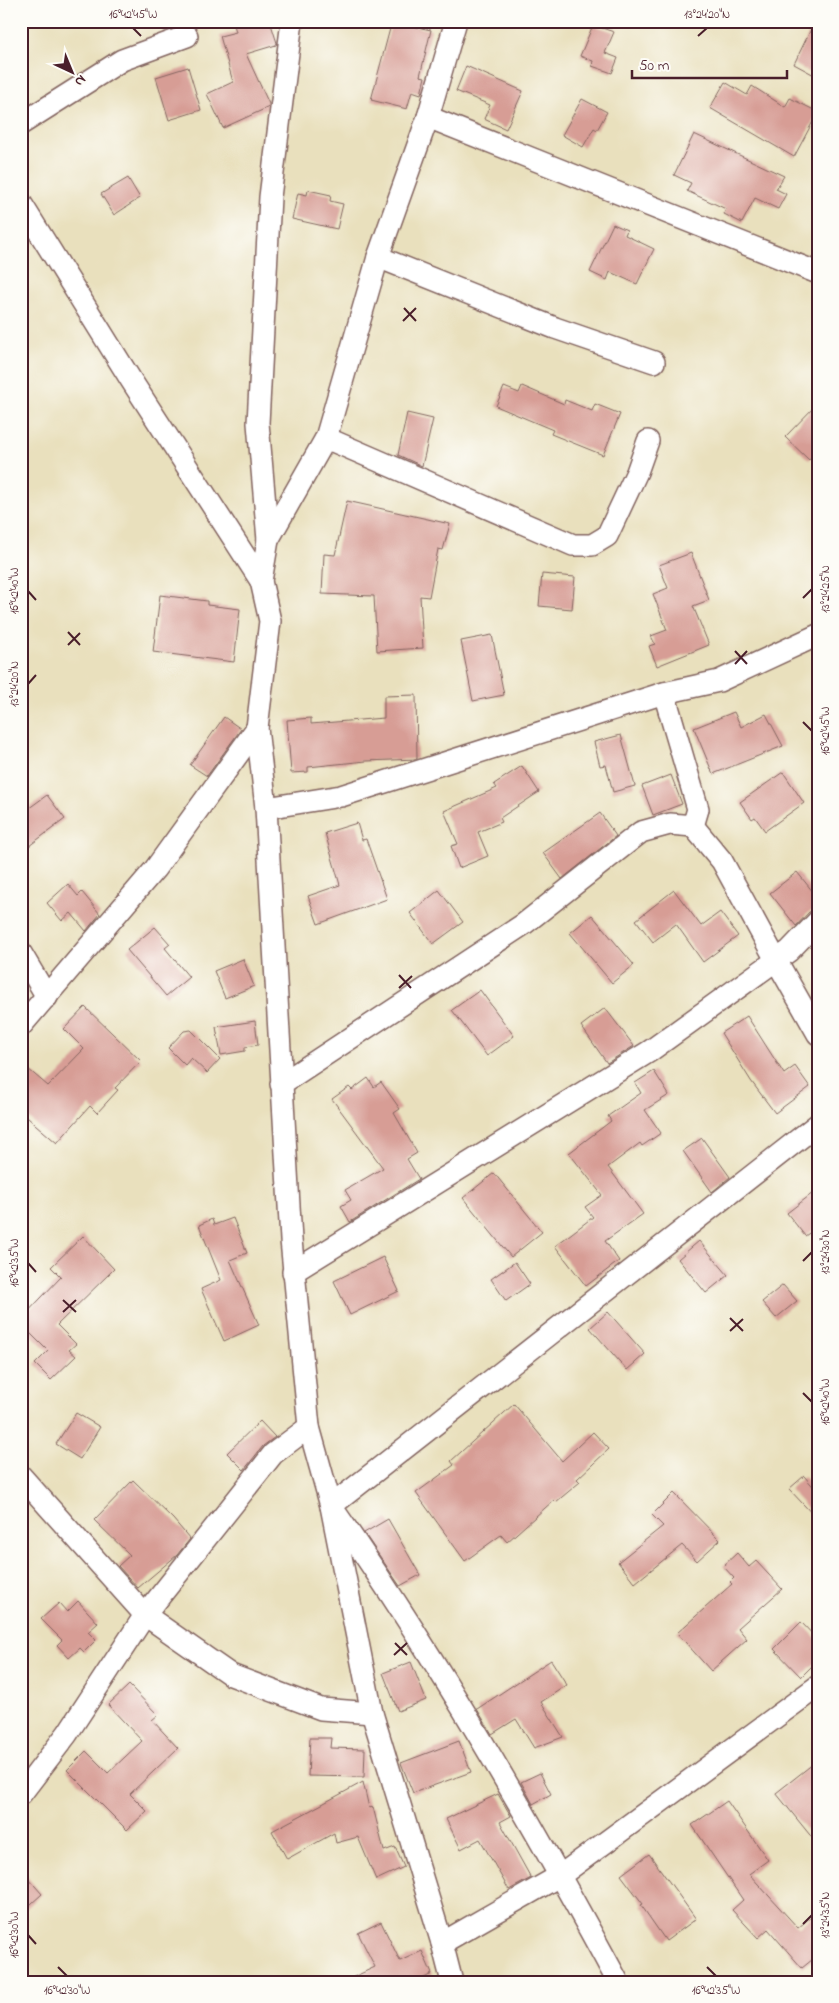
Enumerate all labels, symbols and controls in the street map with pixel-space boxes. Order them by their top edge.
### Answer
text: 16°42'45"W [109,6,157,24]
text: 13°24'20"N [684,6,730,24]
north arrow [48,48,98,98]
scale bar [632,48,786,80]
text: 50 m [639,55,670,77]
text: N [69,69,91,91]
text: 13°24'25"N [817,565,835,613]
text: 16°42'40"W [6,568,24,614]
text: 13°24'20"N [6,661,24,707]
text: 16°42'45"W [817,707,835,755]
text: 13°24'30"N [817,1229,835,1275]
text: 16°42'35"W [6,1239,24,1287]
text: 16°42'40"W [817,1379,835,1425]
text: 13°24'35"N [817,1892,835,1938]
text: 16°42'30"W [6,1912,24,1958]
text: 16°42'30"W [44,1982,90,2000]
text: 16°42'35"W [692,1982,740,2000]

